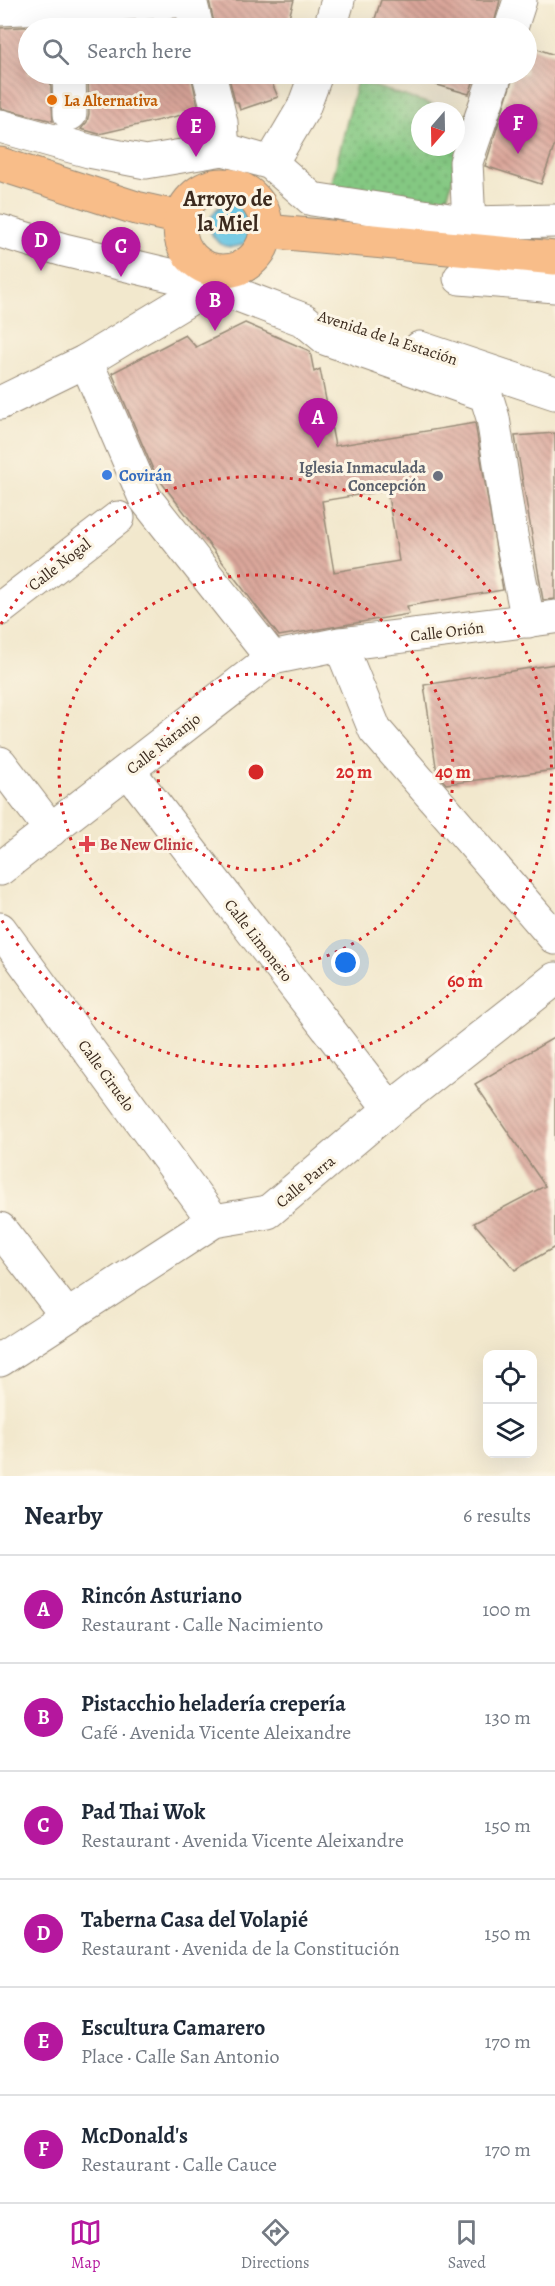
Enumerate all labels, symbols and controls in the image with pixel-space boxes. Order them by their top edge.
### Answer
search box [18,18,537,84]
icon: search [39,35,72,68]
text: Search here [87,36,192,66]
place label: La Alternativa [64,90,158,112]
marker: La Alternativa [45,93,59,107]
north arrow [411,102,465,156]
pin: F [498,104,538,154]
pin: E [176,108,216,157]
district label: Arroyo de la Miel [182,184,273,239]
pin: D [22,222,60,271]
pin: C [102,228,140,277]
pin: B [196,282,234,331]
street label: Avenida de la Estación [314,305,461,371]
pin: A [298,398,338,448]
place label: Iglesia Inmaculada Concepción [299,457,426,497]
place label: Covirán [119,465,172,487]
marker: Covirán [100,468,114,482]
marker: Iglesia Inmaculada Concepción [431,469,445,483]
street label: Calle Nogal [24,533,96,596]
street label: Calle Orión [409,617,485,647]
street label: Calle Naranjo [122,708,205,780]
text: 20 m [336,760,372,784]
text: 40 m [435,760,471,784]
centre of rings [246,762,266,782]
place label: Be New Clinic [100,834,193,856]
marker: Be New Clinic [78,835,96,853]
street label: Calle Limonero [219,895,297,987]
your location [331,948,360,977]
text: 60 m [447,969,483,993]
street label: Calle Ciruelo [73,1035,140,1116]
street label: Calle Parra [271,1150,340,1213]
map controls [483,1350,537,1458]
button: locate [483,1350,537,1404]
button: layers [483,1404,537,1458]
text: Nearby [24,1498,103,1533]
text: 6 results [463,1502,531,1529]
text: Rincón Asturiano [81,1581,242,1611]
text: A [37,1596,50,1623]
text: 100 m [482,1596,531,1623]
text: Restaurant · Calle Nacimiento [81,1611,323,1638]
text: Pistacchio heladería crepería [81,1689,346,1719]
text: B [37,1704,50,1731]
text: 130 m [485,1704,531,1731]
text: Café · Avenida Vicente Aleixandre [81,1719,351,1746]
text: Pad Thai Wok [81,1797,205,1827]
text: C [37,1812,50,1839]
text: 150 m [484,1812,531,1839]
text: Restaurant · Avenida Vicente Aleixandre [81,1827,404,1854]
text: Taberna Casa del Volapié [81,1905,308,1935]
text: D [37,1920,50,1947]
text: 150 m [484,1920,531,1947]
text: Restaurant · Avenida de la Constitución [81,1935,400,1962]
text: Escultura Camarero [81,2013,265,2043]
text: E [38,2028,49,2055]
text: 170 m [485,2028,531,2055]
text: Place · Calle San Antonio [81,2043,280,2070]
text: McDonald's [81,2121,188,2151]
text: F [38,2136,49,2163]
text: 170 m [485,2136,531,2163]
text: Restaurant · Calle Cauce [81,2151,277,2178]
tab: Map [69,2216,102,2274]
tab: Directions [241,2216,309,2274]
tab: Saved [448,2216,486,2274]

